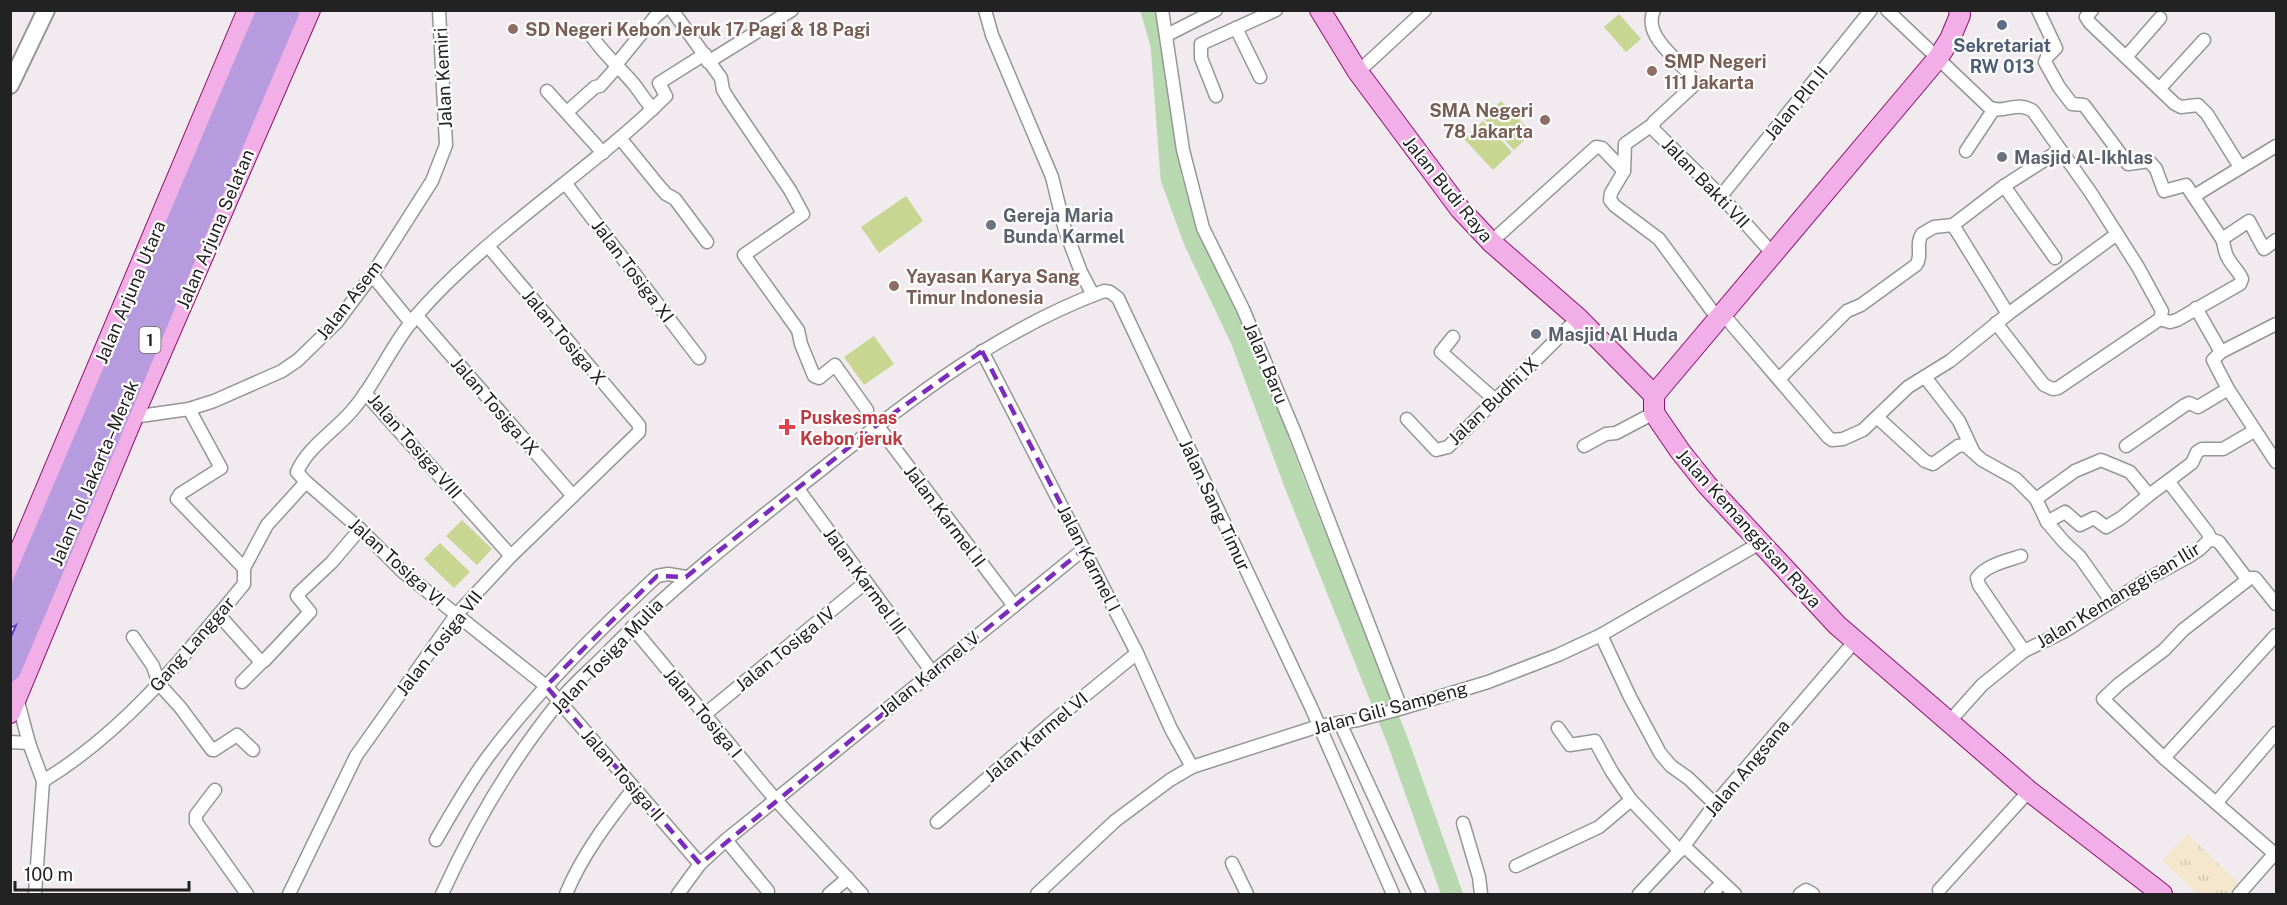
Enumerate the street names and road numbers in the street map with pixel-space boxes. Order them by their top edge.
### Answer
street label: Jalan Kemiri [430,27,456,129]
street label: Jalan Pln II [1760,62,1832,144]
street label: Jalan Budi Raya [1399,132,1497,246]
street label: Jalan Bakti VII [1658,134,1754,232]
street label: Jalan Arjuna Selatan [172,146,258,312]
street label: Jalan Tosiga XI [588,216,678,326]
street label: Jalan Arjuna Utara [90,217,170,367]
street label: Jalan Asem [312,256,386,344]
street label: Jalan Tosiga X [518,285,610,389]
street label: Jalan Baru [1239,319,1293,407]
road number: 1 [140,327,160,353]
street label: Jalan Tosiga IX [447,353,543,459]
street label: Jalan Budhi IX [1444,353,1542,449]
street label: Jalan Tol Jakarta–Merak [45,377,143,569]
street label: Jalan Tosiga VIII [364,389,466,503]
street label: Jalan Sang Timur [1175,436,1255,574]
street label: Jalan Kemanggisan Raya [1672,444,1826,612]
street label: Jalan Karmel II [900,461,990,571]
street label: Jalan Karmel I [1053,501,1125,615]
street label: Jalan Tosiga VI [345,513,449,611]
street label: Jalan Karmel III [819,523,911,639]
street label: Jalan Kemanggisan Ilir [2032,538,2204,652]
street label: Jalan Tosiga VII [392,586,486,700]
street label: Gang Langgar [145,592,239,696]
street label: Jalan Tosiga Mulia [547,594,667,718]
street label: Jalan Tosiga IV [731,602,839,696]
street label: Jalan Karmel V [874,627,984,721]
street label: Jalan Tosiga I [659,664,747,762]
street label: Jalan Gili Sampeng [1310,677,1470,739]
street label: Jalan Karmel VI [980,688,1092,786]
street label: Jalan Angsana [1700,715,1794,821]
street label: Jalan Tosiga II [577,724,669,826]

